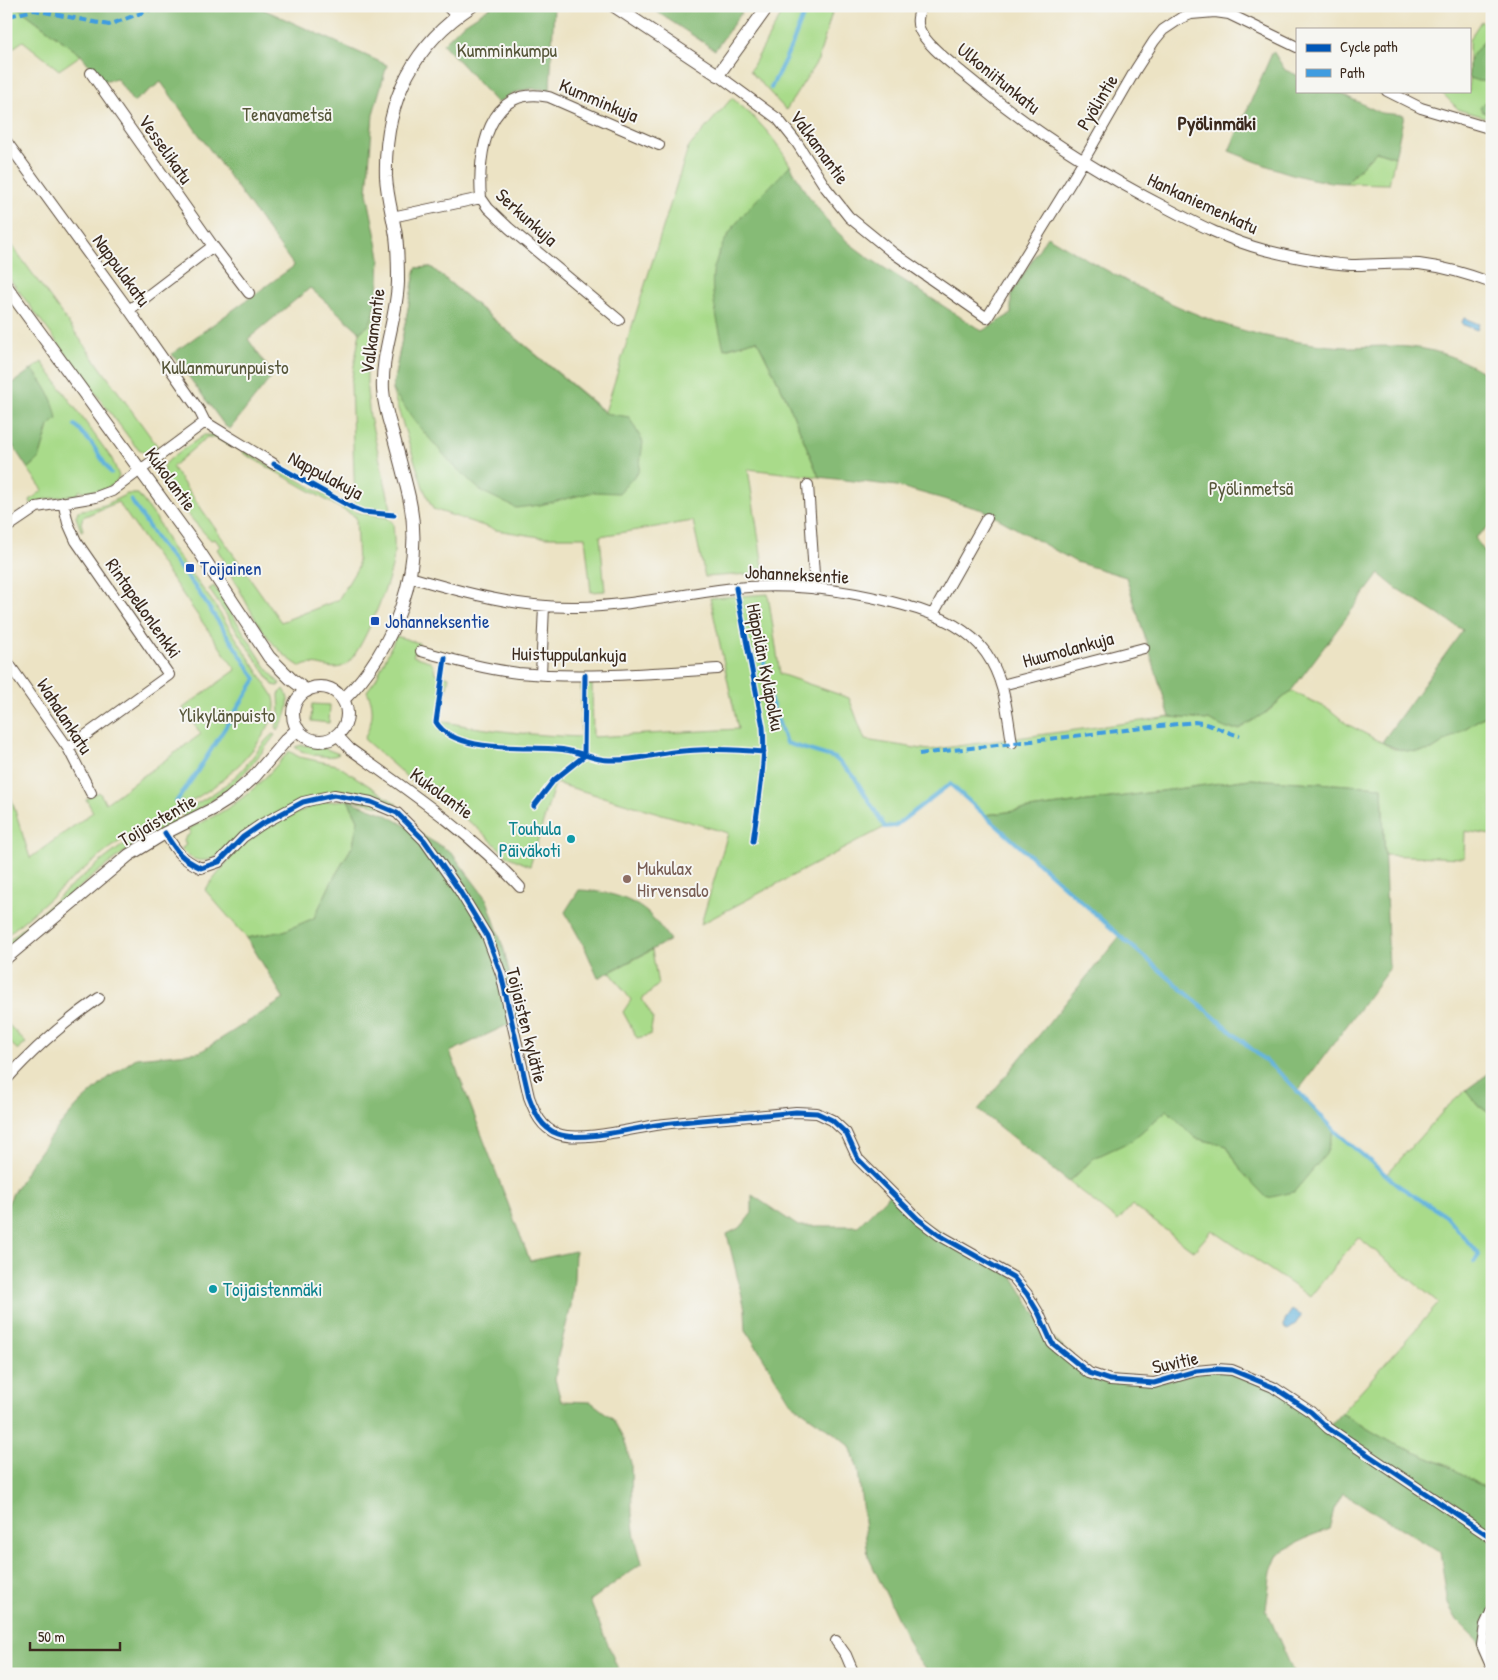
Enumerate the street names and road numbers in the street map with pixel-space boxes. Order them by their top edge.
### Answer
street label: Ulkoniitunkatu [952,36,1046,120]
street label: Pyölintie [1070,69,1124,135]
street label: Kumminkuja [555,72,643,129]
street label: Valkamantie [784,105,856,190]
street label: Vesselikatu [133,109,200,189]
street label: Hankaniemenkatu [1143,166,1263,240]
street label: Serkunkuja [490,182,564,252]
street label: Nappulakatu [87,229,157,312]
street label: Valkamantie [353,286,391,375]
street label: Kukolantie [139,442,203,516]
street label: Nappulakuja [284,444,368,506]
street label: Rintapellonlenkki [100,553,188,663]
street label: Johanneksentie [744,558,850,590]
street label: Häppilän Kyläpolku [741,601,791,733]
street label: Huumolankuja [1020,624,1117,674]
street label: Huistuppulankuja [512,640,627,668]
street label: Wahalankatu [31,673,99,759]
street label: Kukolantie [405,761,479,825]
street label: Toijaistentie [114,787,201,853]
street label: Toijaisten kylätie [500,965,554,1086]
street label: Suvitie [1150,1344,1201,1380]

